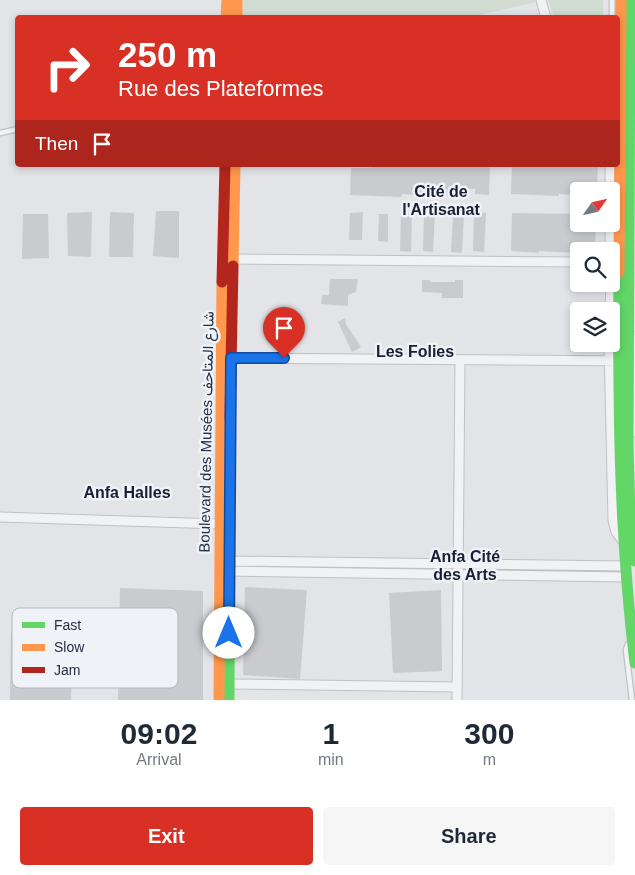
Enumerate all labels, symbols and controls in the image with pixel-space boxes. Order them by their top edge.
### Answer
icon: right [35,35,100,100]
text: 250 m [118,35,217,74]
text: Rue des Plateformes [118,76,323,101]
icon: arrive [88,130,116,158]
text: Then [35,133,78,154]
north arrow [570,182,620,232]
map controls [570,182,620,352]
district label: Cité de l'Artisanat [402,183,480,218]
button: search [570,242,620,292]
button: layers [570,302,620,352]
pin [263,307,305,358]
street label: Boulevard des Musées شارع المتاحف [195,311,220,553]
icon: arrive [270,314,298,342]
district label: Les Folies [376,343,454,360]
district label: Anfa Halles [83,484,171,501]
district label: Anfa Cité des Arts [430,548,500,583]
position arrow [202,606,254,658]
legend [12,608,178,688]
text: Fast [54,617,81,633]
text: Slow [54,639,85,655]
text: Jam [54,662,80,678]
text: 09:02 [121,717,197,750]
text: 1 [322,717,339,750]
text: 300 [464,717,514,750]
text: Arrival [136,751,182,768]
text: min [318,751,344,768]
text: m [483,751,496,768]
button: Exit [20,807,313,865]
button: Share [323,807,615,865]

